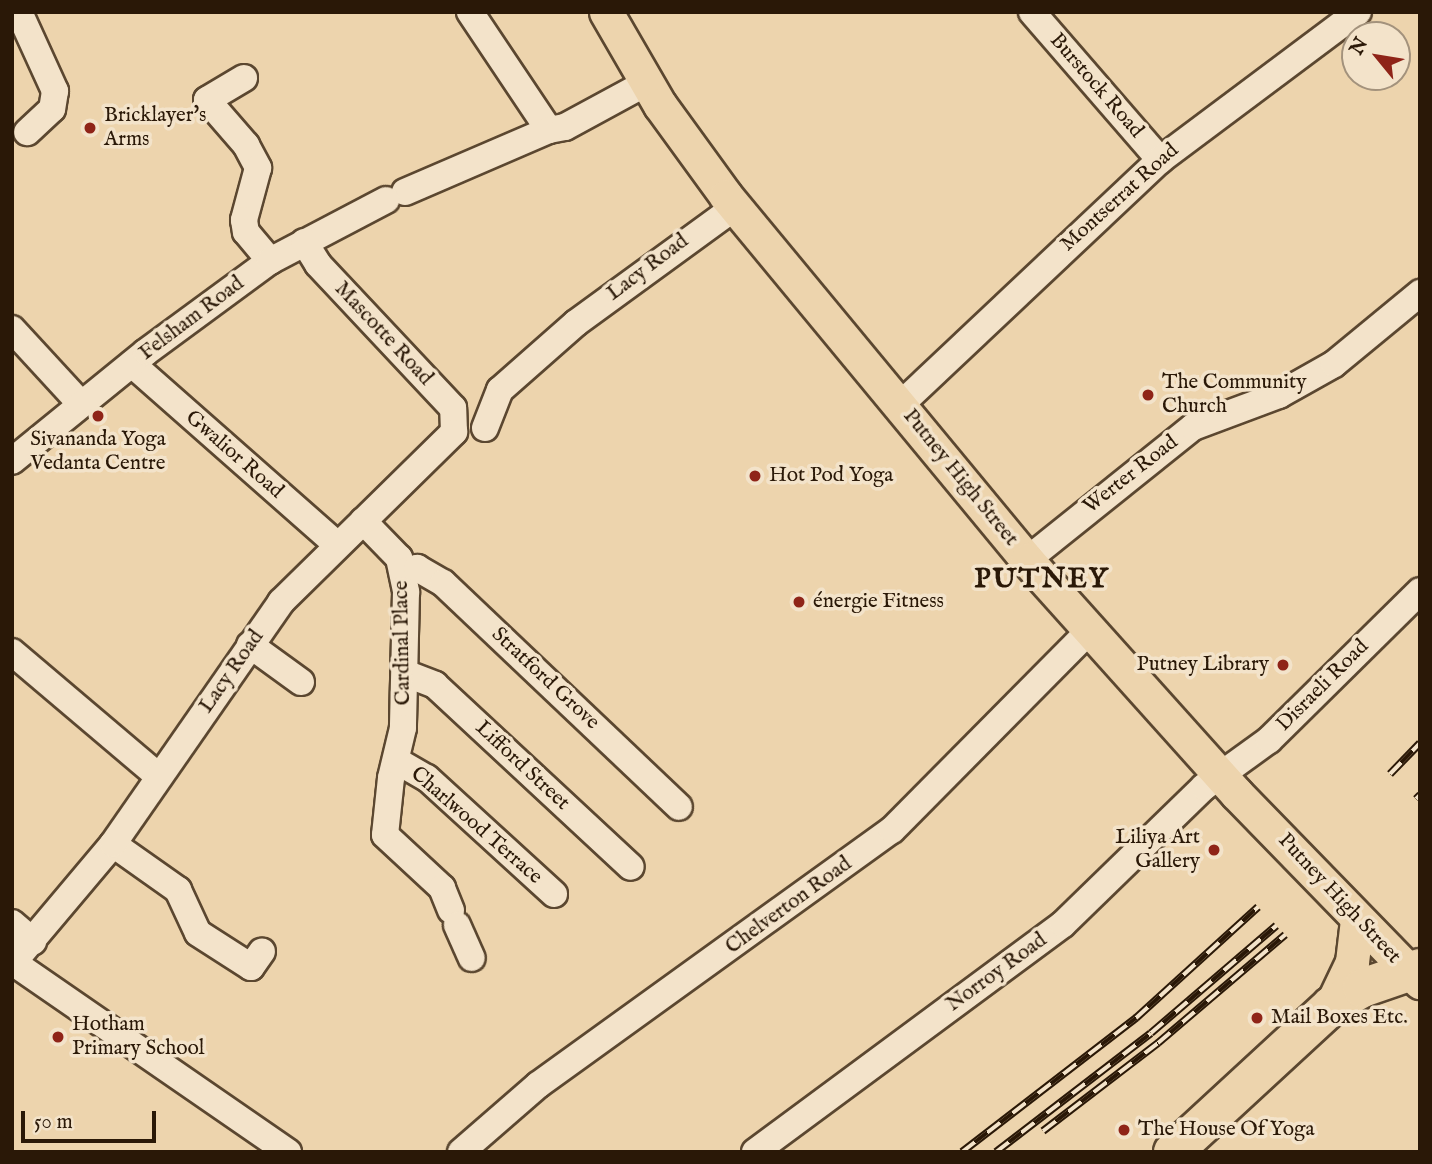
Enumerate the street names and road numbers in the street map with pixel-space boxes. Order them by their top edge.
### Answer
street label: Burstock Road [1044,28,1148,144]
street label: Montserrat Road [1056,138,1184,258]
street label: Lacy Road [602,229,694,307]
street label: Felsham Road [135,271,249,367]
street label: Mascotte Road [329,277,437,391]
street label: Putney High Street [897,404,1023,552]
street label: Gwalior Road [180,406,288,504]
street label: Werter Road [1079,430,1183,520]
street label: Cardinal Place [389,580,417,706]
street label: Stratford Grove [486,623,604,735]
street label: Lacy Road [194,626,270,718]
street label: Disraeli Road [1272,635,1374,737]
street label: Lifford Street [470,716,574,816]
street label: Charlwood Terrace [405,762,547,890]
street label: Putney High Street [1272,829,1406,969]
street label: Chelverton Road [721,852,857,960]
street label: Norroy Road [942,928,1052,1018]

